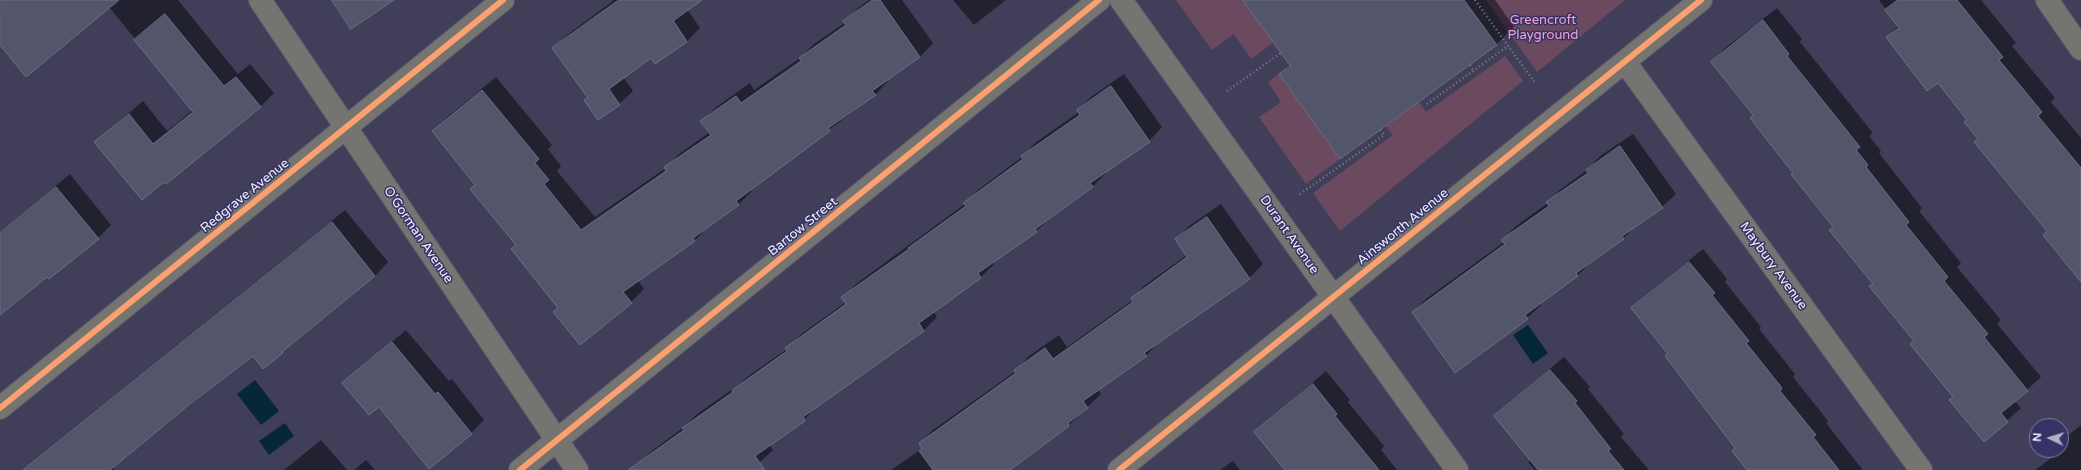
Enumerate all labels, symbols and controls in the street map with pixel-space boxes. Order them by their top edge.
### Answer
park label: Greencroft Playground [1508,13,1578,44]
street label: Redgrave Avenue [198,156,292,236]
street label: O'Gorman Avenue [380,184,456,286]
street label: Ainsworth Avenue [1354,185,1452,269]
street label: Durant Avenue [1256,193,1322,277]
street label: Bartow Street [765,194,841,260]
street label: Maybury Avenue [1736,219,1810,313]
north arrow [2029,418,2069,458]
text: N [2031,432,2044,442]

